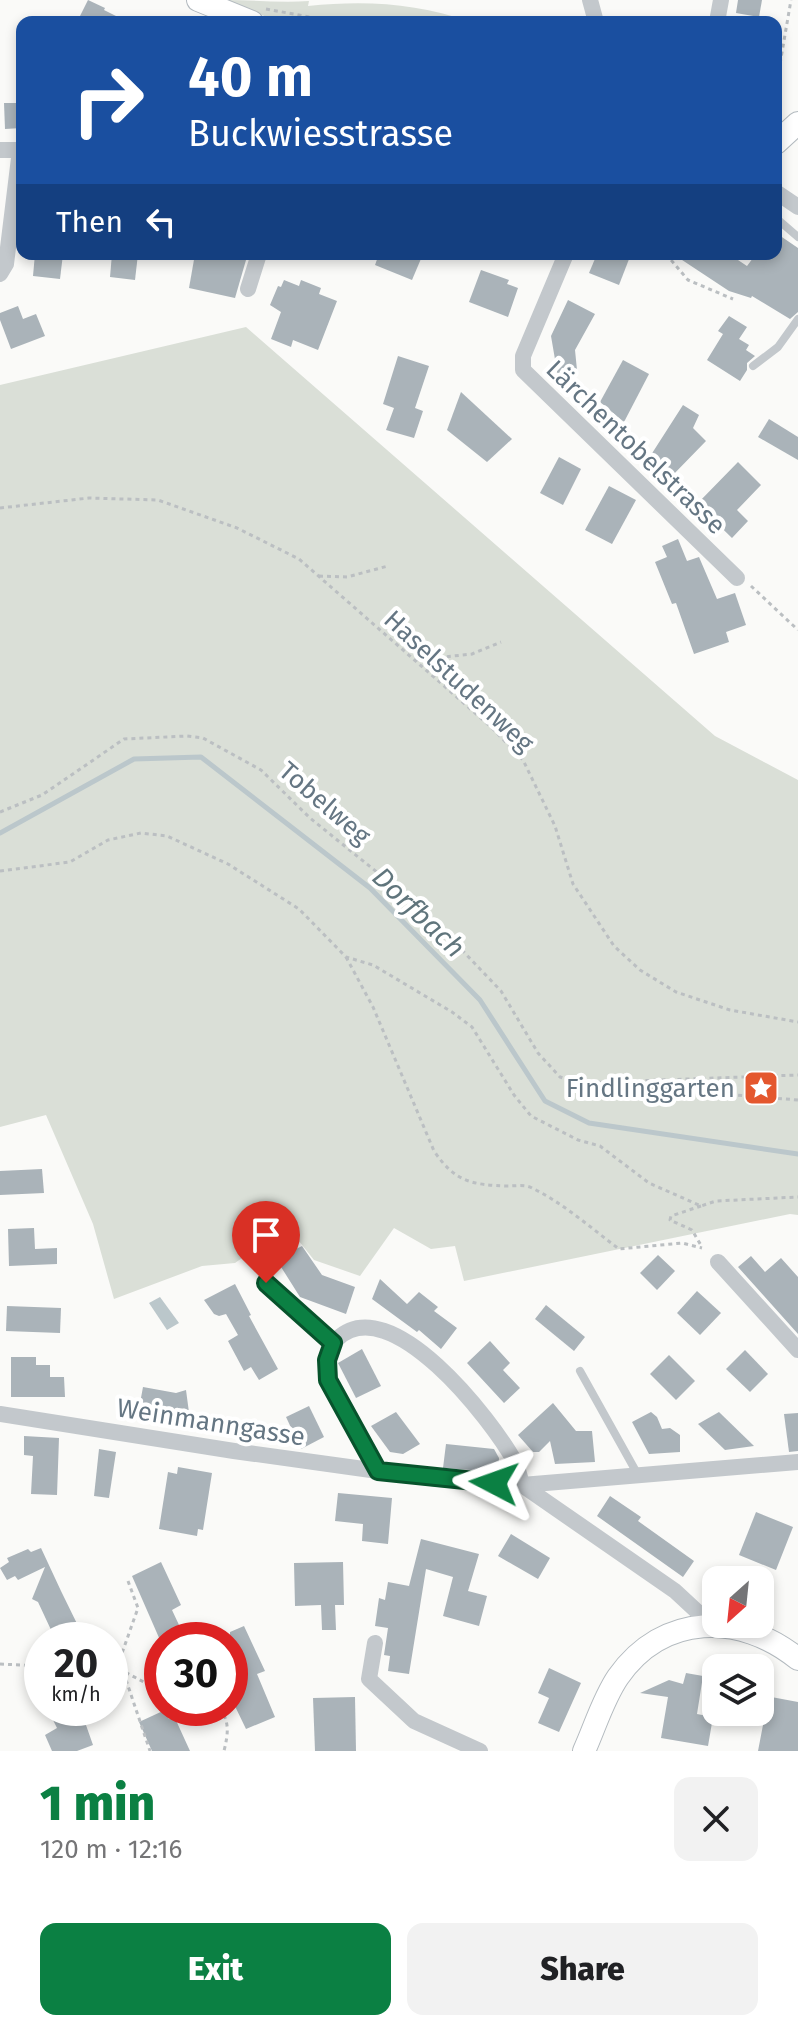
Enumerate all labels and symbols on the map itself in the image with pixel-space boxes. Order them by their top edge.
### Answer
street label: Lärchentobelstrasse [540,354,732,541]
street label: Haselstudenweg [377,604,540,759]
street label: Tobelweg [273,755,377,852]
water label: Dorfbach [366,860,472,964]
place icon: Findlinggarten [742,1069,780,1107]
place label: Findlinggarten [566,1073,735,1104]
pin [232,1201,300,1283]
street label: Weinmanngasse [115,1392,307,1453]
position arrow [452,1441,536,1525]
north arrow [702,1566,774,1638]
speed limit sign: 30 [144,1622,248,1726]

